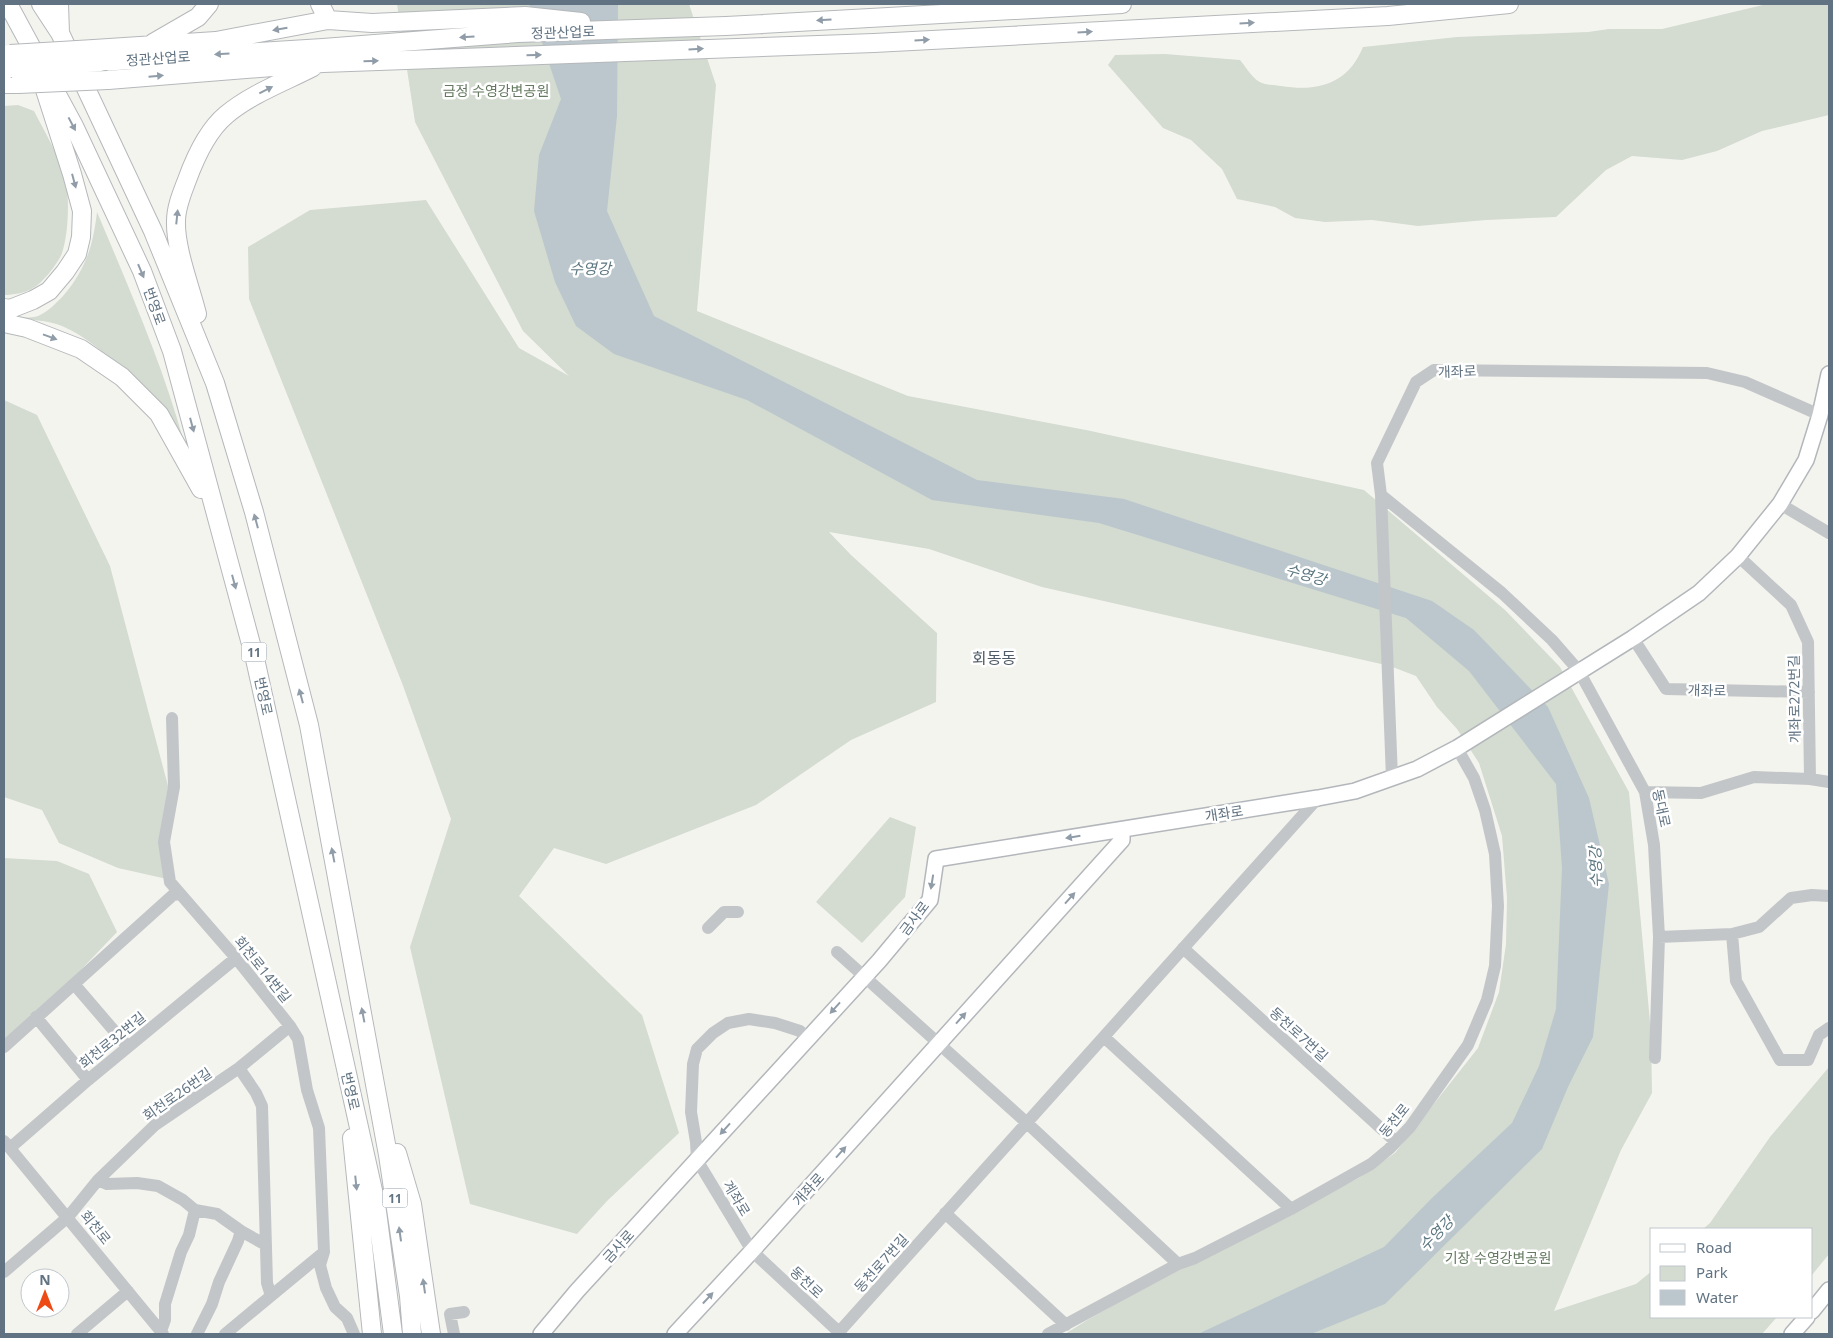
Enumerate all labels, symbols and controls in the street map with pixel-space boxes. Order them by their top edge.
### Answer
one-way arrow [815,16,831,24]
one-way arrow [1239,19,1255,27]
street label: 정관산업로 [530,21,596,43]
one-way arrow [272,25,288,33]
one-way arrow [1077,27,1093,35]
one-way arrow [459,33,475,41]
one-way arrow [915,36,931,44]
one-way arrow [688,44,704,52]
street label: 정관산업로 [125,46,191,70]
one-way arrow [213,51,229,59]
one-way arrow [526,51,542,59]
one-way arrow [364,57,380,65]
one-way arrow [149,72,165,80]
park label: 금정 수영강변공원 [443,81,549,100]
one-way arrow [260,86,273,95]
one-way arrow [68,117,77,130]
one-way arrow [70,173,78,188]
one-way arrow [173,209,181,225]
water label: 수영강 [569,258,613,278]
one-way arrow [138,264,146,278]
street label: 번영로 [139,285,171,328]
one-way arrow [43,334,58,341]
street label: 개좌로 [1437,361,1477,381]
one-way arrow [188,418,196,433]
one-way arrow [252,514,260,529]
water label: 수영강 [1283,559,1331,590]
one-way arrow [231,574,239,589]
road number: 11 [242,642,266,662]
district label: 회동동 [972,647,1016,669]
street label: 개좌로272번길 [1784,655,1804,743]
street label: 번영로 [251,675,277,717]
street label: 개좌로 [1688,680,1727,700]
one-way arrow [297,688,305,703]
street label: 동대로 [1649,787,1675,829]
street label: 개좌로 [1203,801,1245,825]
one-way arrow [1065,833,1081,841]
water label: 수영강 [1584,844,1606,888]
one-way arrow [329,847,337,862]
one-way arrow [928,874,936,890]
one-way arrow [1064,892,1076,904]
street label: 금사로 [895,897,933,939]
street label: 회천로14번길 [230,932,296,1006]
one-way arrow [829,1002,841,1014]
street label: 동천로7번길 [1266,1003,1332,1065]
street label: 회천로32번길 [75,1007,149,1073]
one-way arrow [359,1007,367,1022]
one-way arrow [956,1012,967,1025]
street label: 회천로26번길 [139,1063,215,1125]
street label: 번영로 [337,1070,365,1112]
street label: 동천로 [1374,1099,1414,1141]
one-way arrow [720,1122,731,1135]
one-way arrow [835,1147,847,1159]
street label: 개좌로 [788,1168,828,1210]
one-way arrow [352,1176,360,1192]
street label: 계좌로 [719,1177,755,1220]
road number: 11 [382,1188,408,1208]
street label: 회천로 [76,1206,116,1248]
water label: 수영강 [1414,1210,1459,1255]
one-way arrow [396,1225,404,1241]
street label: 금사로 [598,1225,638,1267]
legend [1650,1228,1813,1318]
street label: 동천로7번길 [850,1230,912,1296]
text: Road [1696,1237,1732,1257]
park label: 기장 수영강변공원 [1445,1248,1551,1267]
street label: 동천로 [786,1262,828,1302]
text: Park [1696,1262,1728,1282]
north arrow [20,1268,70,1318]
text: N [39,1270,51,1289]
one-way arrow [420,1278,428,1294]
text: Water [1696,1287,1738,1307]
one-way arrow [702,1293,714,1305]

